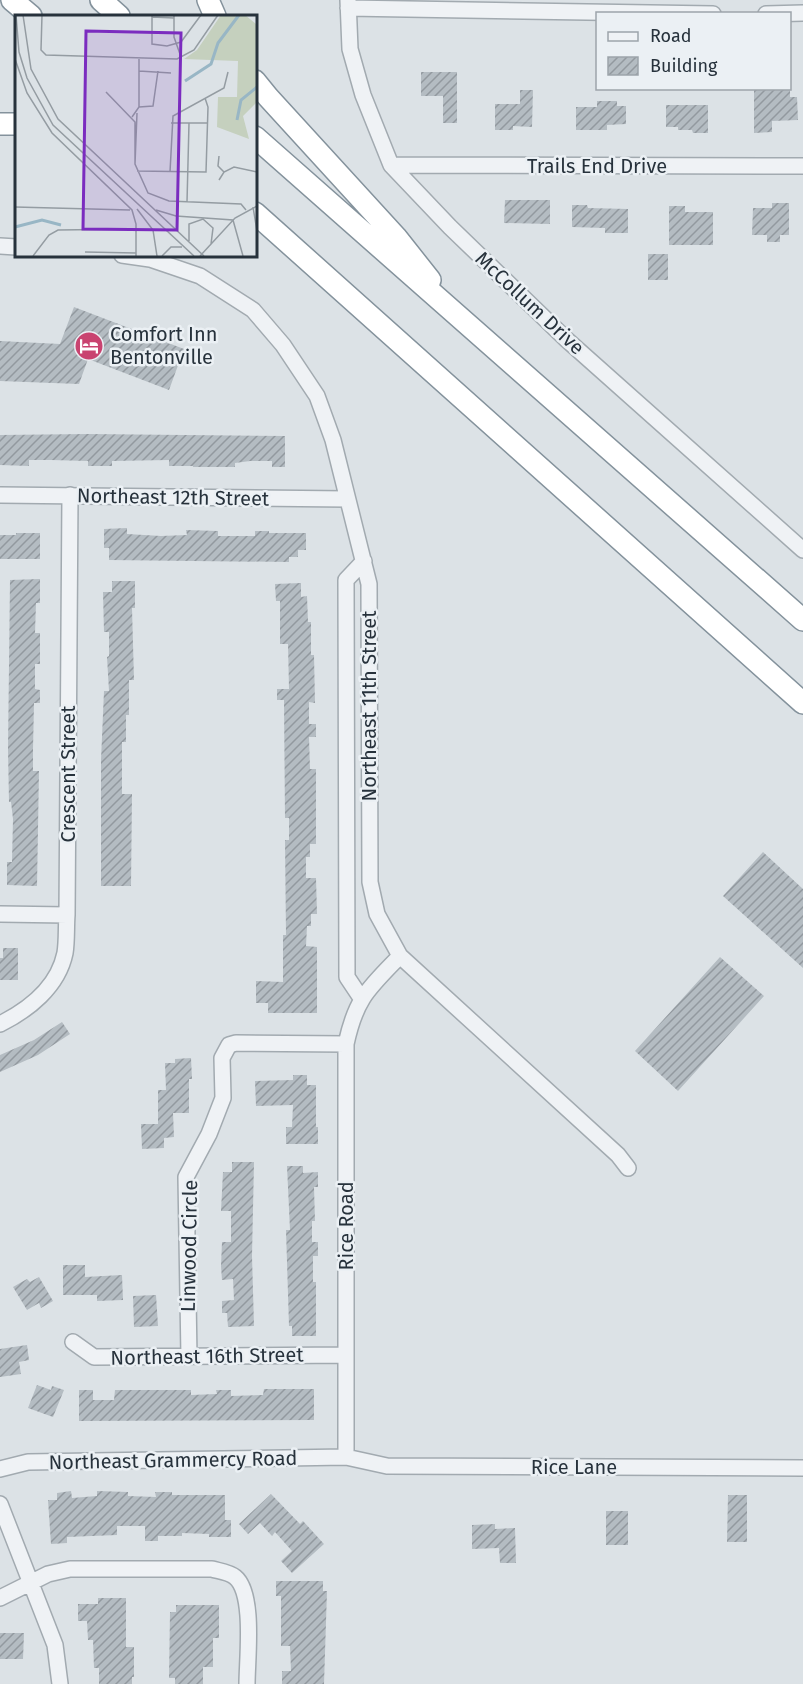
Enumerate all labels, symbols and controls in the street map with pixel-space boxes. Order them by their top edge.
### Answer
legend [596,12,791,90]
inset map [15,15,256,256]
text: Road [650,25,692,47]
text: Building [650,55,718,77]
street label: Trails End Drive [527,154,667,178]
street label: McCollum Drive [471,246,589,360]
place label: Comfort Inn Bentonville [110,322,217,369]
hotel icon: Comfort Inn Bentonville [73,330,105,362]
street label: Northeast 12th Street [77,483,270,511]
street label: Northeast 11th Street [357,610,381,801]
street label: Crescent Street [56,705,80,842]
street label: Linwood Circle [176,1180,202,1312]
street label: Rice Road [334,1181,358,1271]
street label: Northeast 16th Street [110,1342,305,1370]
street label: Northeast Grammercy Road [48,1446,298,1474]
street label: Rice Lane [531,1455,617,1479]

